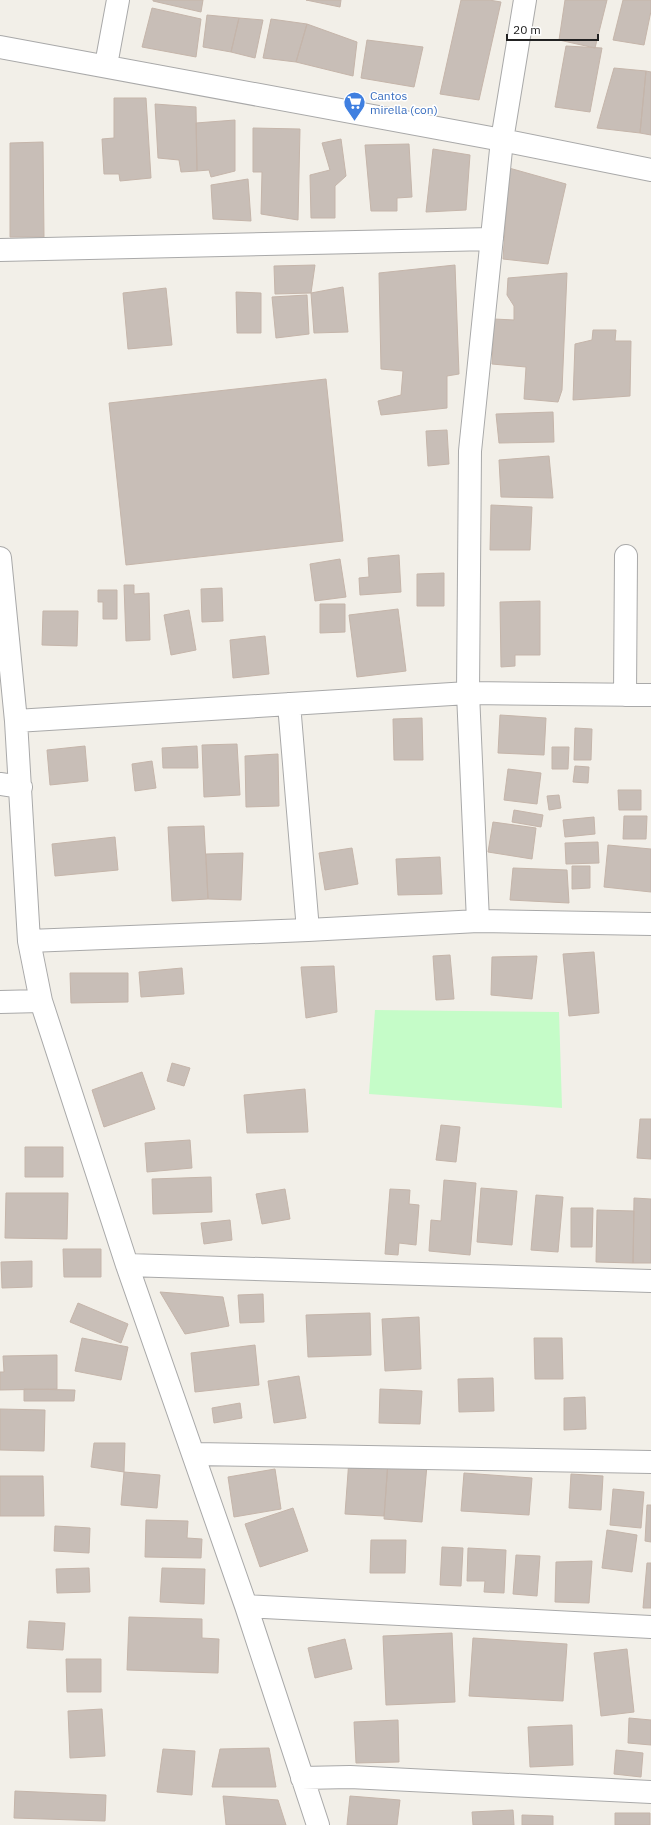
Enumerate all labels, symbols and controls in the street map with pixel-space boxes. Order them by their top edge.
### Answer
scale bar [507,16,598,42]
text: 20 m [513,22,541,37]
place label: Cantos mirella (con) [370,88,438,117]
supermarket icon: Cantos mirella (con) [342,89,368,122]

